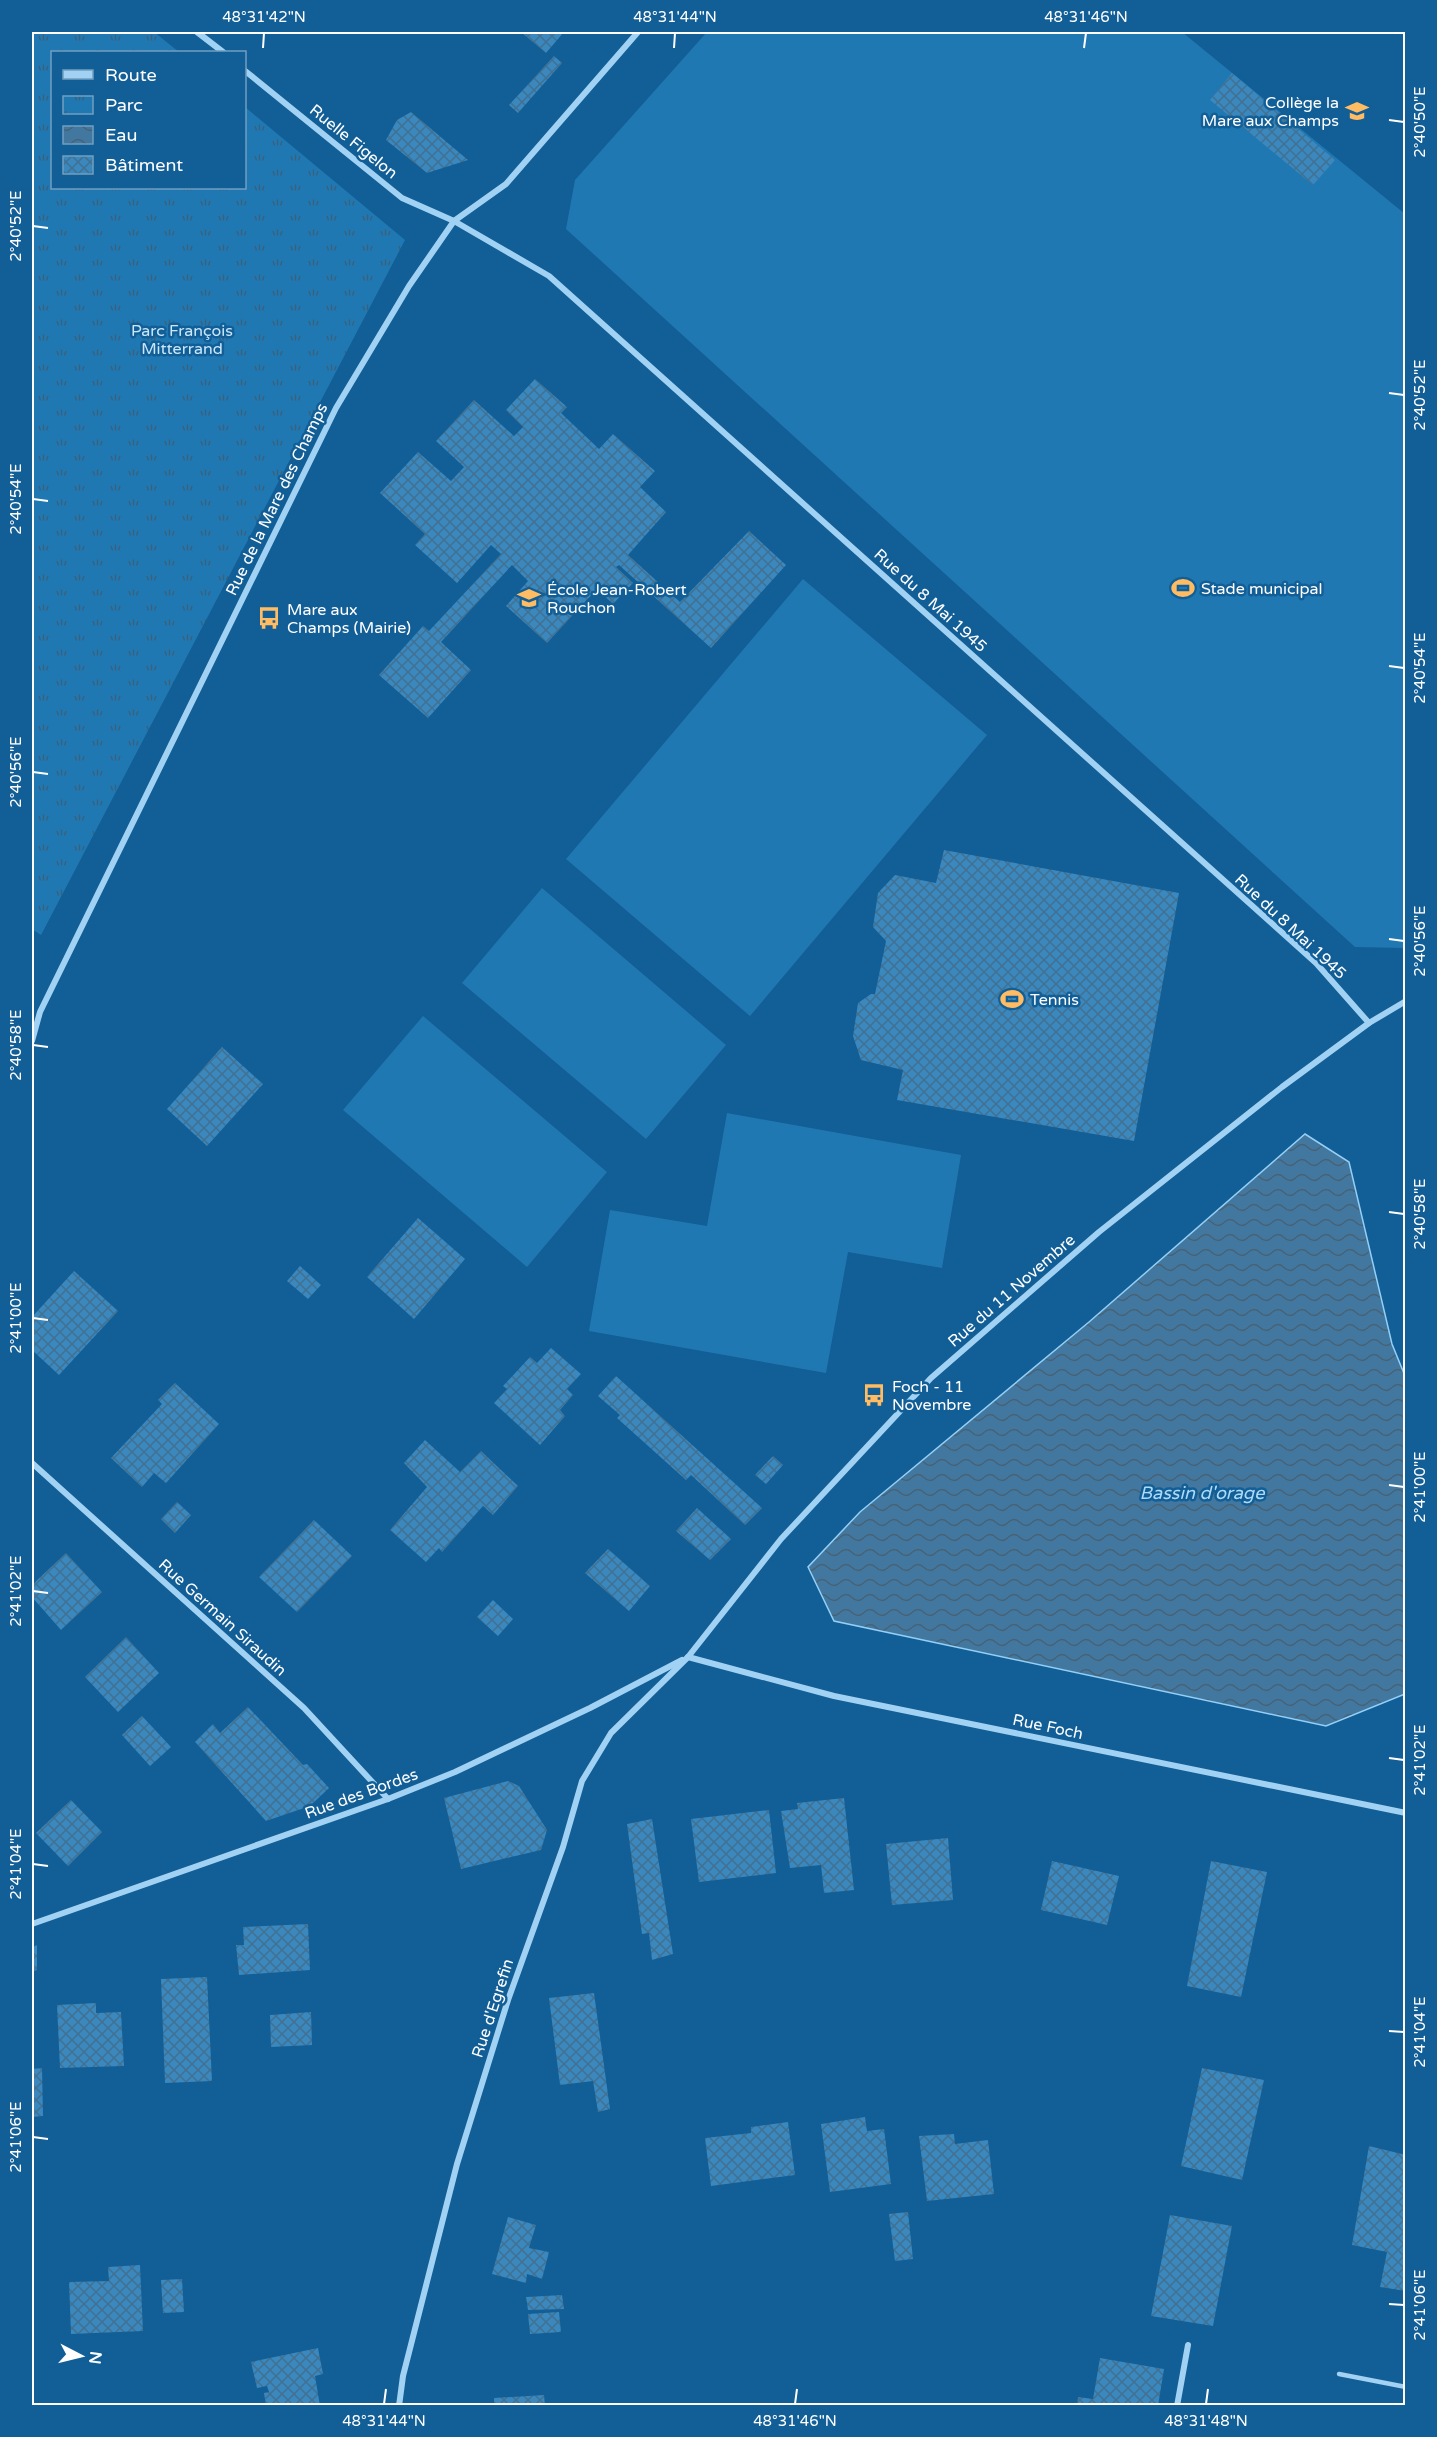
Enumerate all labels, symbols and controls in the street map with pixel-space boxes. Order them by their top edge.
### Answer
text: 48°31'42"N [222,8,306,26]
text: 48°31'44"N [633,8,717,26]
text: 48°31'46"N [1044,8,1128,26]
legend [51,51,246,189]
text: Route [105,64,157,86]
text: 2°40'50"E [1411,86,1429,158]
place label: Collège la Mare aux Champs [1202,93,1339,131]
text: Parc [105,94,143,116]
school or university icon: Collège la Mare aux Champs [1344,98,1370,124]
street label: Ruelle Figelon [305,100,401,183]
text: Eau [105,124,137,146]
text: Bâtiment [105,154,183,176]
text: 2°40'52"E [7,190,25,262]
park label: Parc François Mitterrand [131,321,233,359]
text: 2°40'52"E [1411,359,1429,431]
street label: Rue de la Mare des Champs [222,400,332,599]
text: 2°40'54"E [7,463,25,535]
street label: Rue du 8 Mai 1945 [870,545,991,657]
sports icon: Stade municipal [1170,575,1196,601]
place label: Stade municipal [1201,579,1323,599]
place label: École Jean-Robert Rouchon [547,580,687,618]
school or university icon: École Jean-Robert Rouchon [516,585,542,611]
place label: Mare aux Champs (Mairie) [287,600,411,638]
bus stop icon: Mare aux Champs (Mairie) [256,605,282,631]
text: 2°40'54"E [1411,632,1429,704]
text: 2°40'56"E [7,736,25,808]
street label: Rue du 8 Mai 1945 [1230,870,1350,984]
text: 2°40'56"E [1411,905,1429,977]
sports icon: Tennis [999,986,1025,1012]
place label: Tennis [1030,990,1079,1010]
text: 2°40'58"E [7,1009,25,1081]
text: 2°40'58"E [1411,1178,1429,1250]
street label: Rue du 11 Novembre [944,1230,1079,1351]
text: 2°41'00"E [7,1282,25,1354]
place label: Foch - 11 Novembre [892,1377,971,1415]
bus stop icon: Foch - 11 Novembre [861,1382,887,1408]
text: 2°41'00"E [1411,1451,1429,1523]
water label: Bassin d'orage [1140,1482,1265,1504]
text: 2°41'02"E [7,1555,25,1627]
street label: Rue Germain Siraudin [154,1555,291,1681]
street label: Rue Foch [1011,1710,1085,1744]
text: 2°41'02"E [1411,1724,1429,1796]
street label: Rue des Bordes [302,1764,421,1824]
text: 2°41'04"E [7,1828,25,1900]
street label: Rue d'Egrefin [468,1956,518,2060]
text: 2°41'04"E [1411,1996,1429,2068]
text: 2°41'06"E [7,2101,25,2173]
text: 2°41'06"E [1411,2269,1429,2341]
north arrow [51,2326,111,2386]
text: N [84,2350,106,2365]
text: 48°31'44"N [342,2412,426,2430]
text: 48°31'46"N [753,2412,837,2430]
text: 48°31'48"N [1164,2412,1248,2430]

